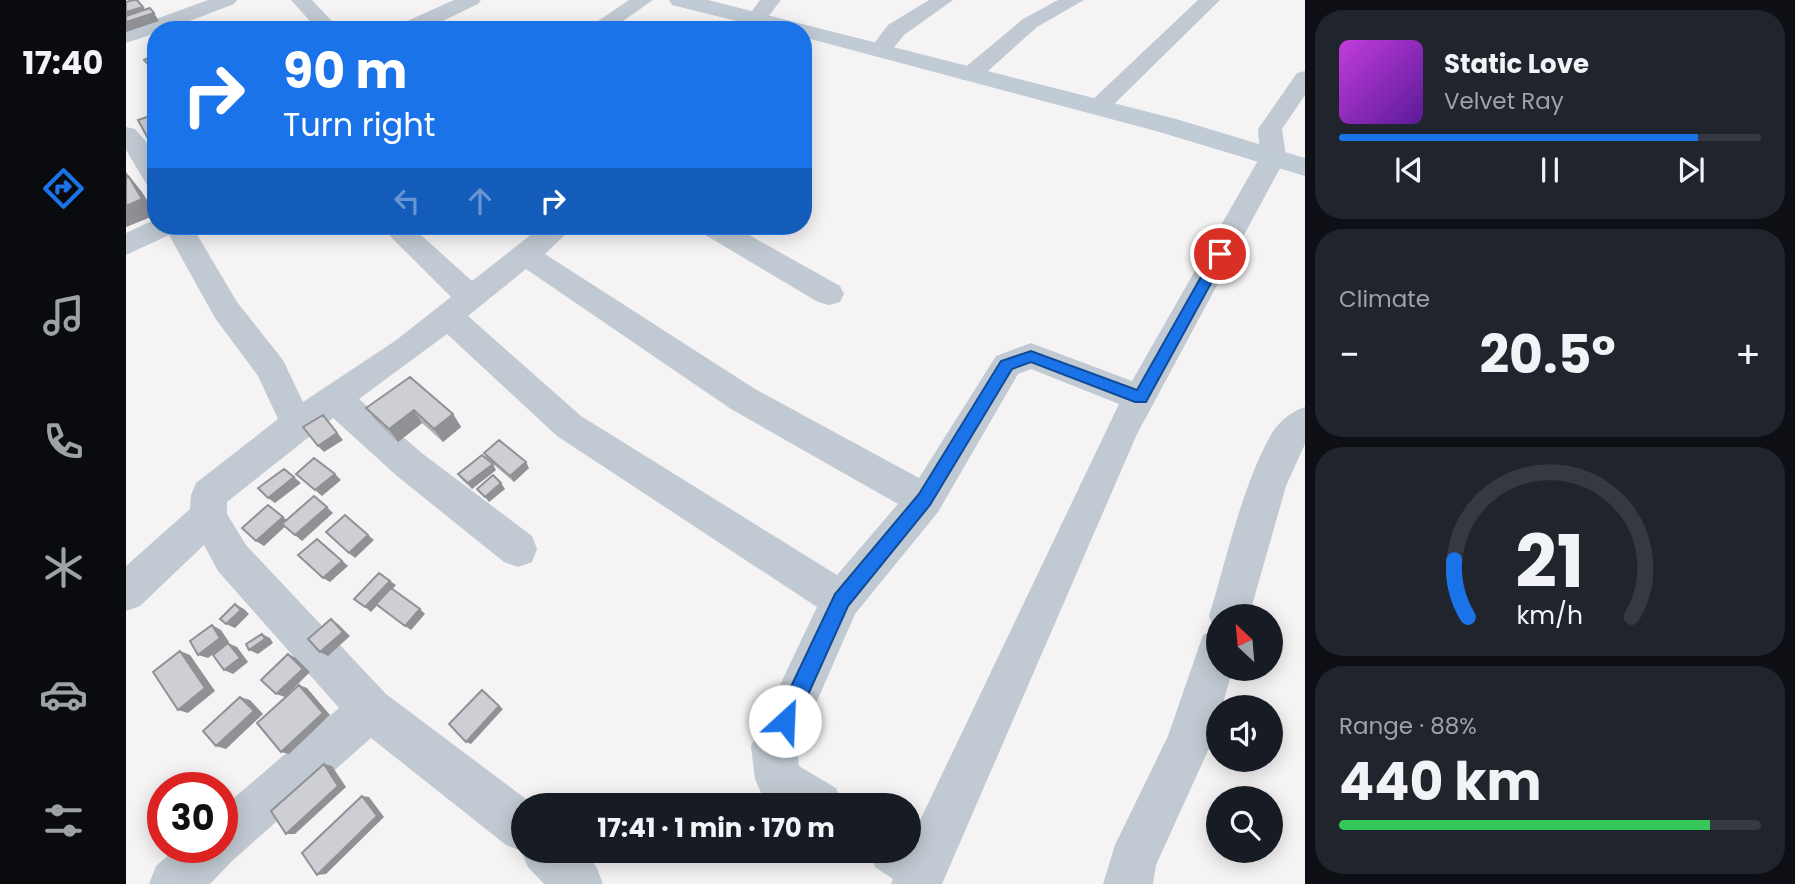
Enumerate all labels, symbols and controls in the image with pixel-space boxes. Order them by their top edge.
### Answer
text: 90 m [283,37,407,105]
text: 17:40 [23,40,103,85]
text: Static Love [1444,46,1589,82]
icon: right [168,49,259,140]
text: Velvet Ray [1444,85,1564,117]
text: Turn right [283,102,435,147]
icon: previous [1390,151,1428,189]
icon: pause [1531,151,1569,189]
icon: next [1672,151,1710,189]
icon: directions [39,164,88,213]
icon: left [388,182,426,220]
icon: ahead [461,182,499,220]
icon: right [534,182,572,220]
pin [1190,224,1250,284]
icon: arrive [1201,235,1239,273]
text: Climate [1339,283,1430,315]
icon: music [39,291,88,340]
text: 20.5° [1479,318,1616,391]
text: − [1339,328,1360,381]
text: + [1735,328,1761,381]
icon: phone [39,417,88,466]
text: 21 [1516,512,1584,613]
icon: climate [39,543,88,592]
text: km/h [1517,598,1583,633]
north arrow [1206,604,1283,681]
map controls [1206,604,1283,863]
icon: car [39,670,88,719]
position arrow [748,684,822,758]
button: sound [1206,695,1283,772]
text: Range · 88% [1339,710,1477,742]
text: 440 km [1339,745,1542,818]
speed limit sign: 30 [147,772,238,863]
button: search [1206,786,1283,863]
icon: filters [39,796,88,845]
text: 17:41 · 1 min · 170 m [597,810,835,846]

